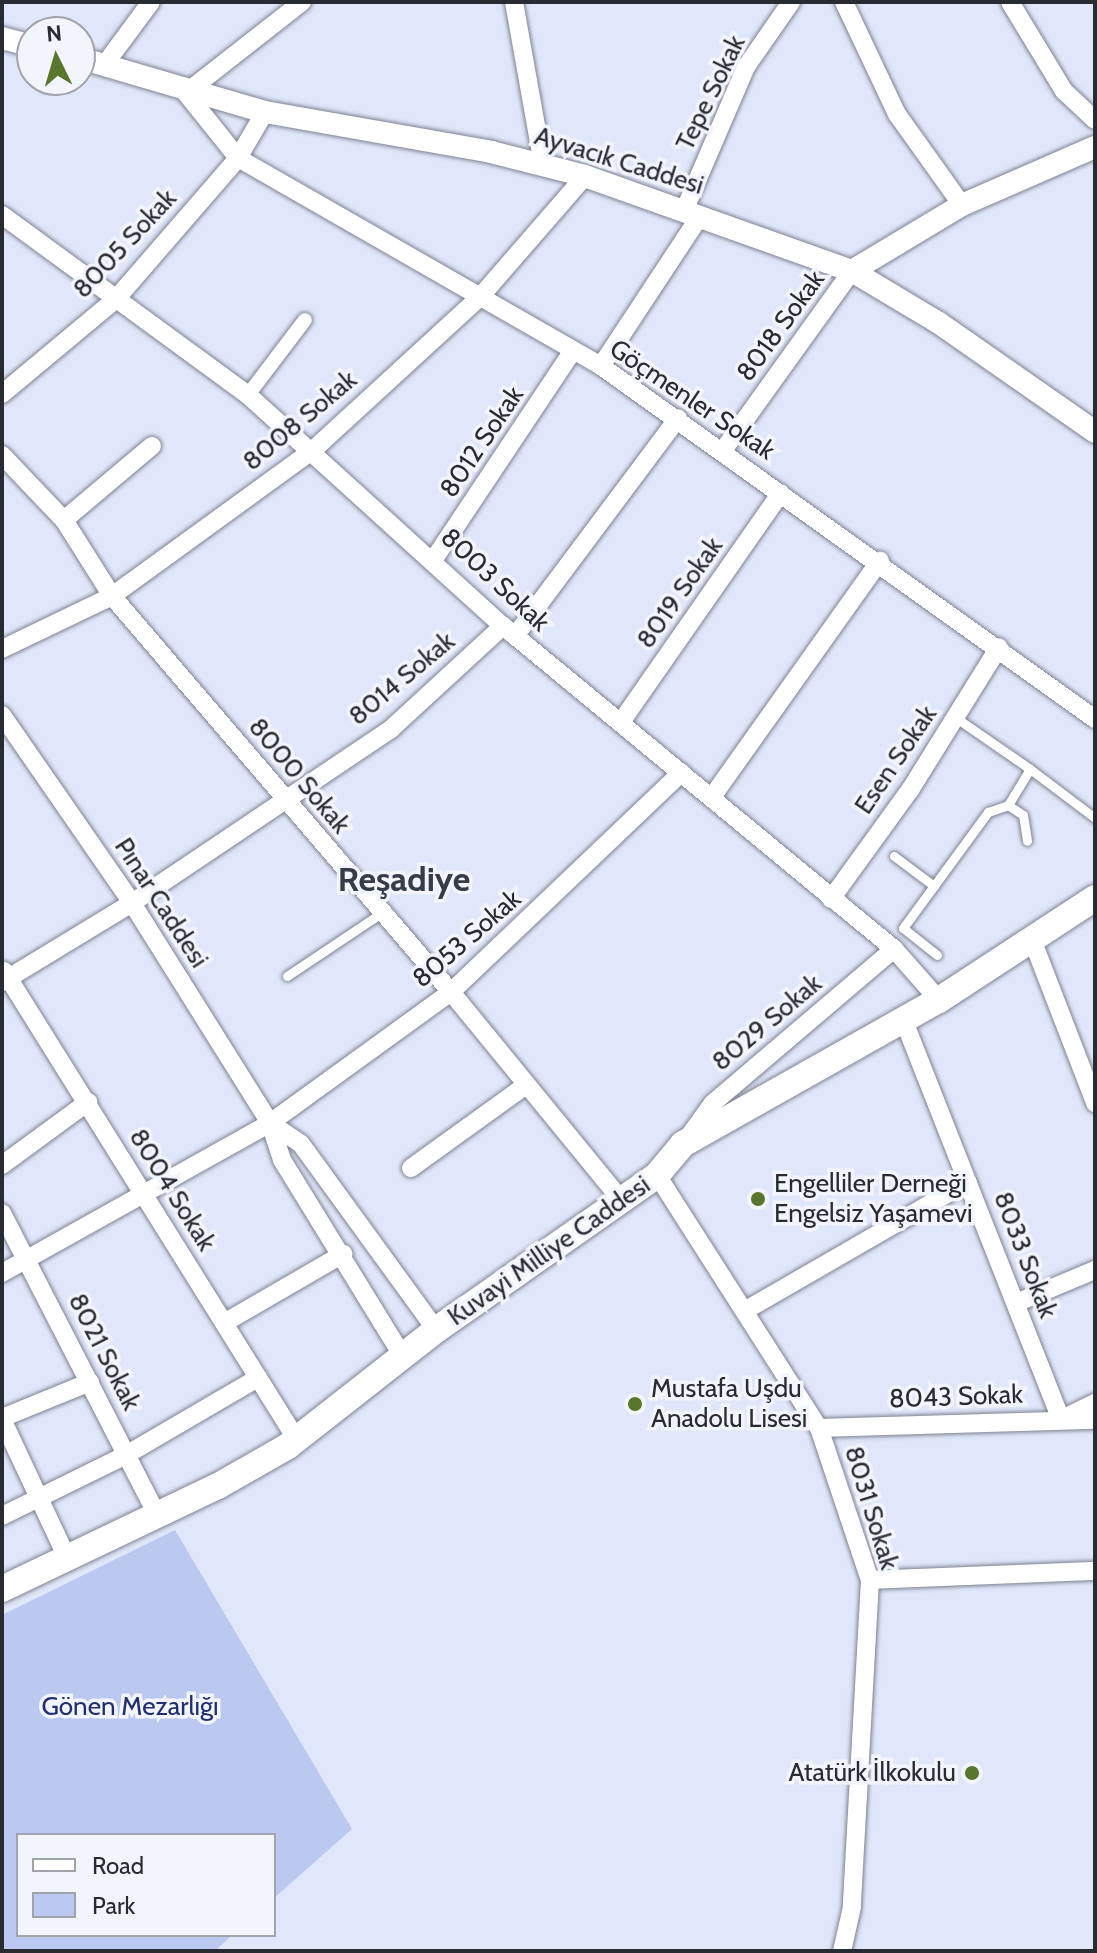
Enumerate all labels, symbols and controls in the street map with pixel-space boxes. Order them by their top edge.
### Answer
north arrow [16,16,96,96]
text: N [45,19,63,48]
street label: Tepe Sokak [670,30,752,156]
street label: Ayvacık Caddesi [531,120,707,202]
street label: 8005 Sokak [67,183,183,305]
street label: 8018 Sokak [730,265,832,387]
street label: Göçmenler Sokak [603,333,781,467]
street label: 8008 Sokak [237,364,363,478]
street label: 8012 Sokak [434,381,530,503]
street label: 8003 Sokak [434,522,556,638]
street label: 8019 Sokak [630,532,730,654]
street label: 8014 Sokak [343,626,461,732]
street label: Esen Sokak [848,700,944,820]
street label: 8000 Sokak [242,712,356,840]
street label: Pınar Caddesi [108,832,214,974]
district label: Reşadiye [338,860,470,900]
street label: 8053 Sokak [407,884,527,994]
street label: 8029 Sokak [706,968,828,1078]
street label: 8004 Sokak [122,1123,222,1257]
place label: Engelliler Derneği Engelsiz Yaşamevi [774,1168,973,1230]
street label: Kuvayi Milliye Caddesi [442,1169,656,1333]
street label: 8033 Sokak [987,1187,1063,1323]
marker: Engelliler Derneği Engelsiz Yaşamevi [749,1190,767,1208]
street label: 8021 Sokak [61,1288,147,1416]
place label: Mustafa Uşdu Anadolu Lisesi [651,1373,807,1434]
street label: 8043 Sokak [889,1379,1023,1415]
marker: Mustafa Uşdu Anadolu Lisesi [626,1395,644,1413]
street label: 8031 Sokak [837,1443,905,1573]
park label: Gönen Mezarlığı [41,1691,219,1723]
place label: Atatürk İlkokulu [788,1757,956,1789]
marker: Atatürk İlkokulu [963,1764,981,1782]
legend [16,1833,276,1937]
text: Road [92,1851,144,1880]
text: Park [92,1891,135,1920]

